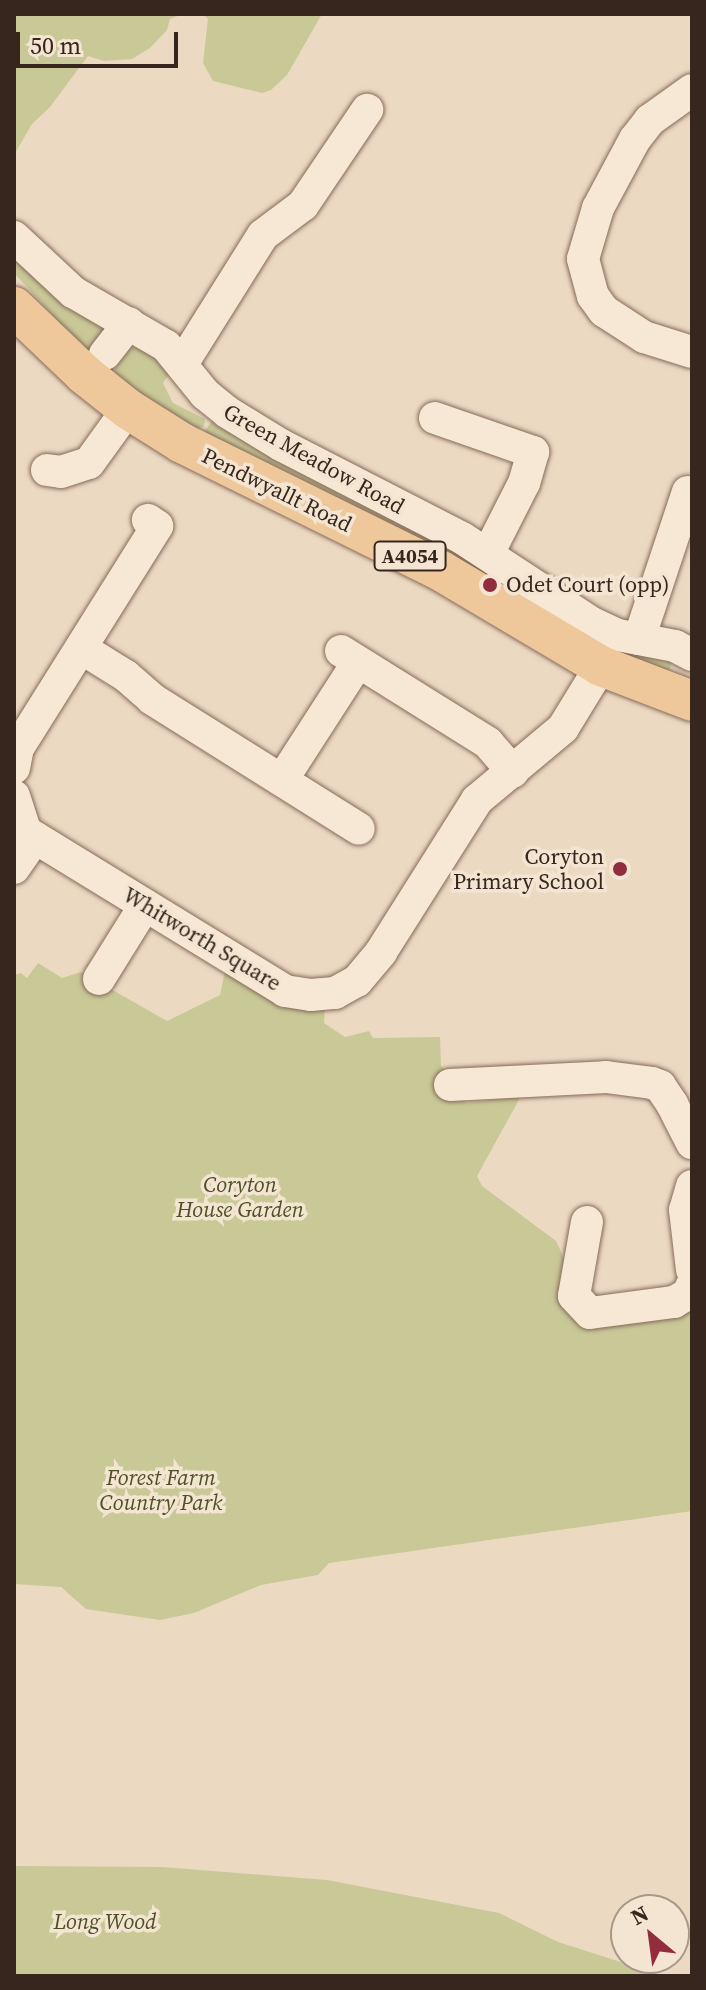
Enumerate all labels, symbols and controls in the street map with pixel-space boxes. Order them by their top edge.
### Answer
scale bar [20,16,182,66]
text: 50 m [30,29,81,62]
street label: Green Meadow Road [219,398,409,520]
street label: Pendwyallt Road [198,442,356,538]
road number: A4054 [372,540,448,572]
place label: Odet Court (opp) [506,572,669,598]
marker: Odet Court (opp) [481,576,499,594]
place label: Coryton Primary School [453,843,604,894]
marker: Coryton Primary School [611,860,629,878]
street label: Whitworth Square [118,881,286,997]
park label: Coryton House Garden [176,1171,304,1222]
park label: Forest Farm Country Park [100,1464,222,1516]
north arrow [610,1894,690,1974]
text: N [625,1898,654,1932]
park label: Long Wood [54,1909,156,1935]

